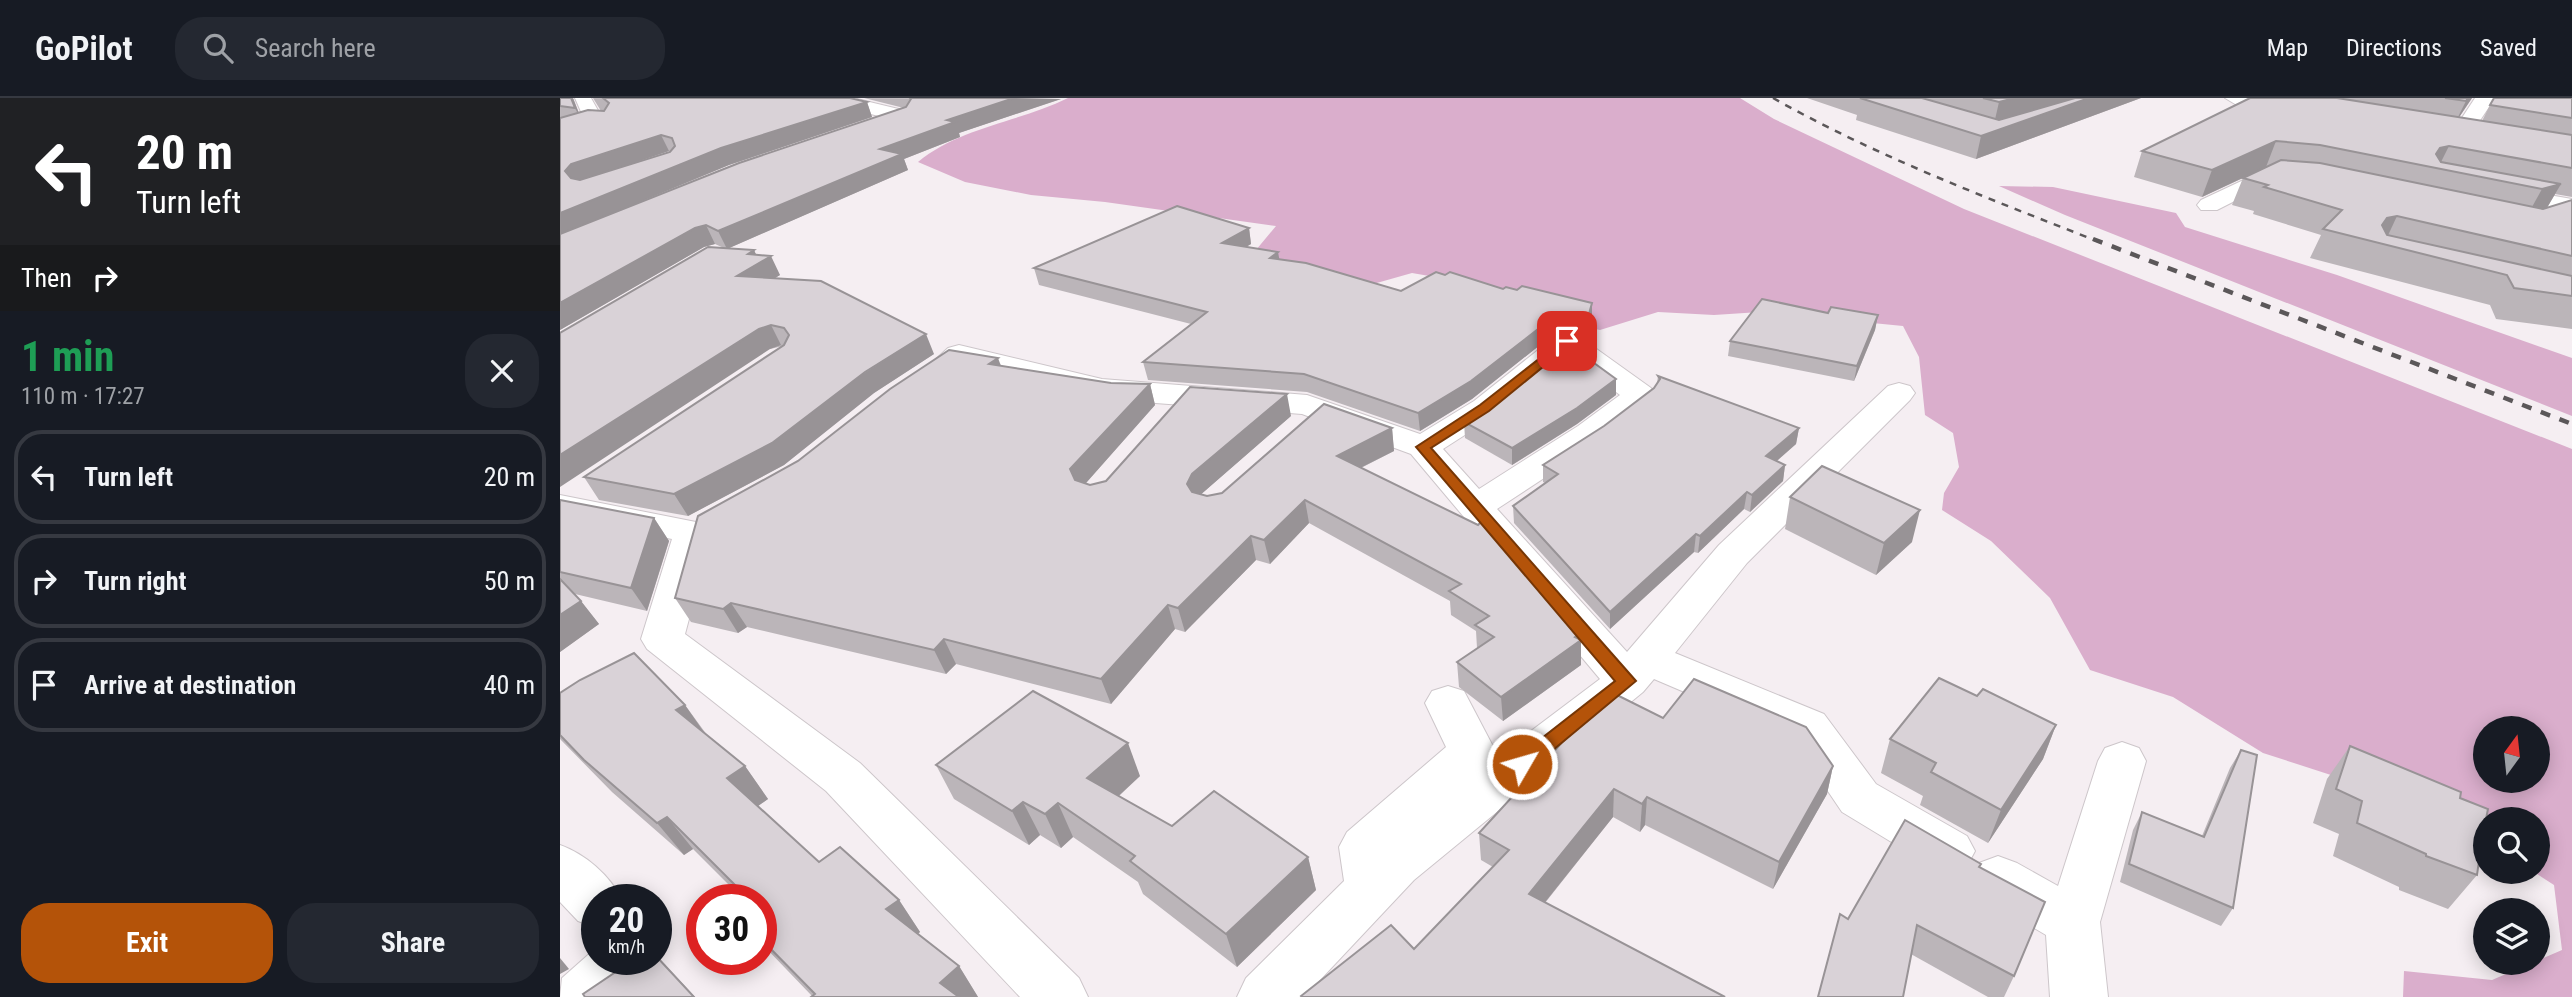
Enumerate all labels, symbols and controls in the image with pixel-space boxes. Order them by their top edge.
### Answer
search box [175,17,665,80]
text: GoPilot [35,29,133,68]
icon: search [199,29,237,67]
text: Search here [255,33,376,63]
text: Map [2267,34,2308,62]
text: Directions [2346,34,2442,62]
text: Saved [2480,34,2537,62]
text: 20 m [136,124,233,181]
icon: left [21,126,112,217]
text: Turn left [136,183,241,221]
icon: right [86,259,124,297]
text: Then [21,263,72,293]
pin [1537,311,1597,371]
icon: arrive [1548,322,1586,360]
text: 1 min [21,332,114,381]
button: close [465,334,539,408]
text: 110 m · 17:27 [21,383,145,410]
icon: left [25,458,63,496]
text: Turn left [84,462,173,492]
text: 20 m [484,462,535,492]
icon: right [25,562,63,600]
text: Turn right [84,566,186,596]
text: 50 m [484,566,535,596]
icon: arrive [25,666,63,704]
text: Arrive at destination [84,670,296,700]
text: 40 m [484,670,535,700]
north arrow [2473,716,2550,793]
map controls [2473,716,2550,975]
position arrow [1485,727,1559,801]
button: search [2473,807,2550,884]
speed limit sign: 30 [686,884,777,975]
button: layers [2473,898,2550,975]
text: 20 [609,900,644,941]
button: Exit [21,903,273,983]
button: Share [287,903,539,983]
text: km/h [608,936,645,957]

